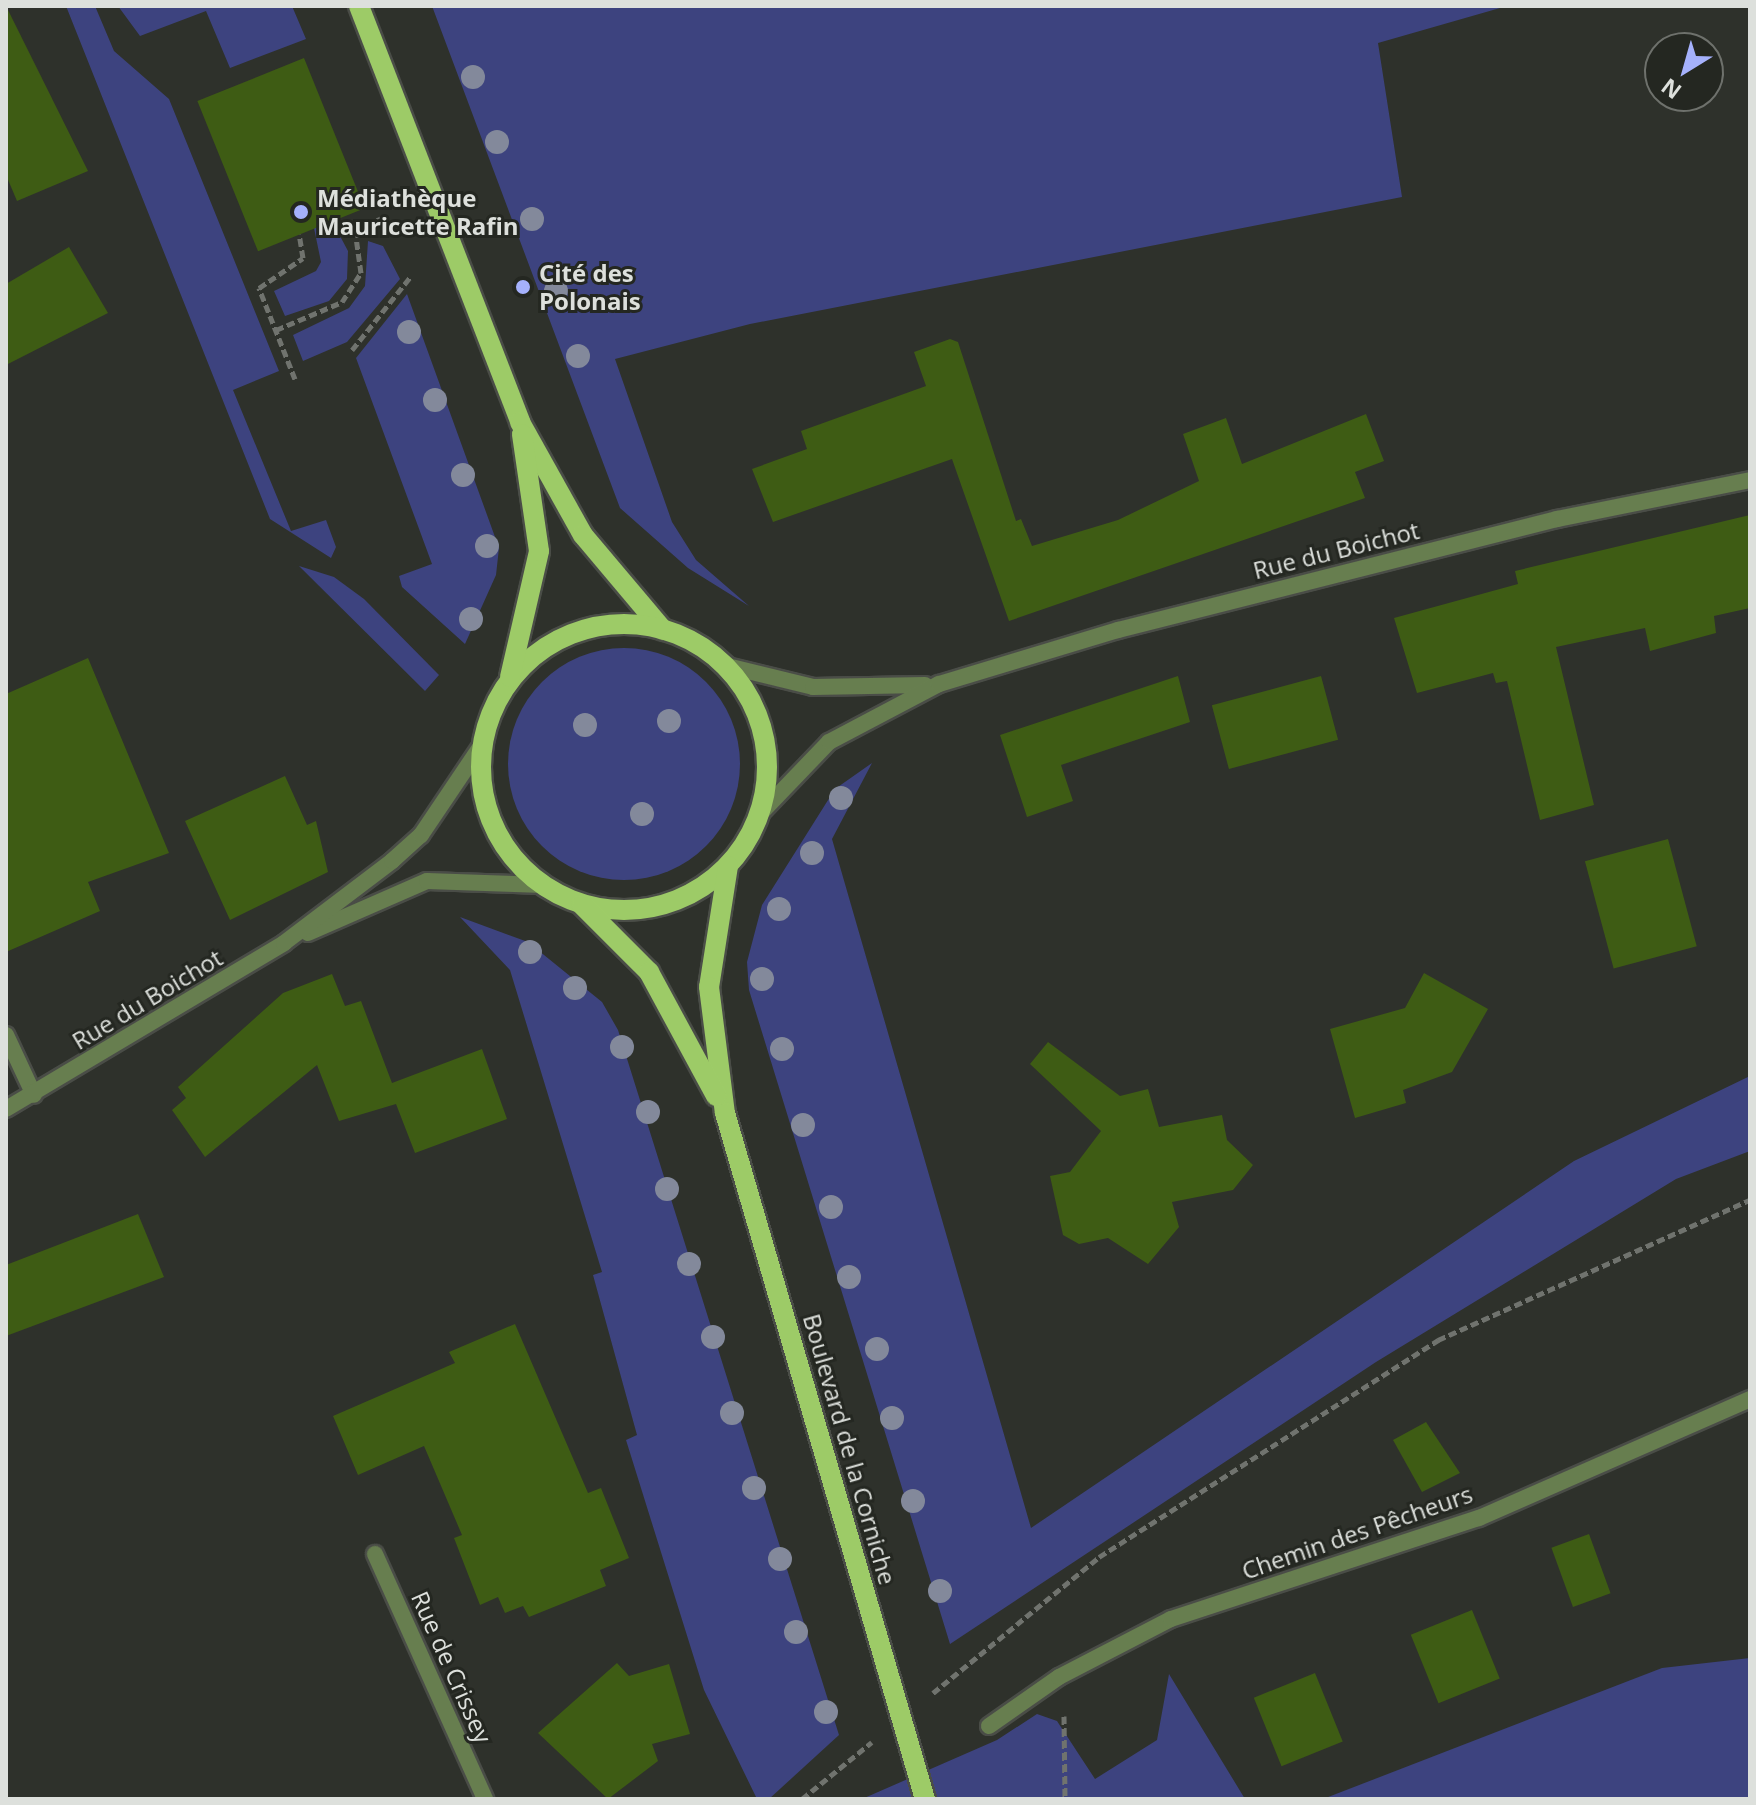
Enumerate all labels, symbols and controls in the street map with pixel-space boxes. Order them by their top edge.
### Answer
north arrow [1644,32,1724,112]
text: N [1655,72,1687,107]
place label: Médiathèque Mauricette Rafin [317,184,519,240]
marker: Médiathèque Mauricette Rafin [292,203,310,221]
place label: Cité des Polonais [539,259,641,315]
marker: Cité des Polonais [514,278,532,296]
street label: Rue du Boichot [1250,515,1422,585]
street label: Rue du Boichot [67,943,227,1055]
street label: Boulevard de la Corniche [798,1310,902,1588]
street label: Chemin des Pêcheurs [1238,1479,1476,1585]
street label: Rue de Crissey [406,1587,498,1747]

